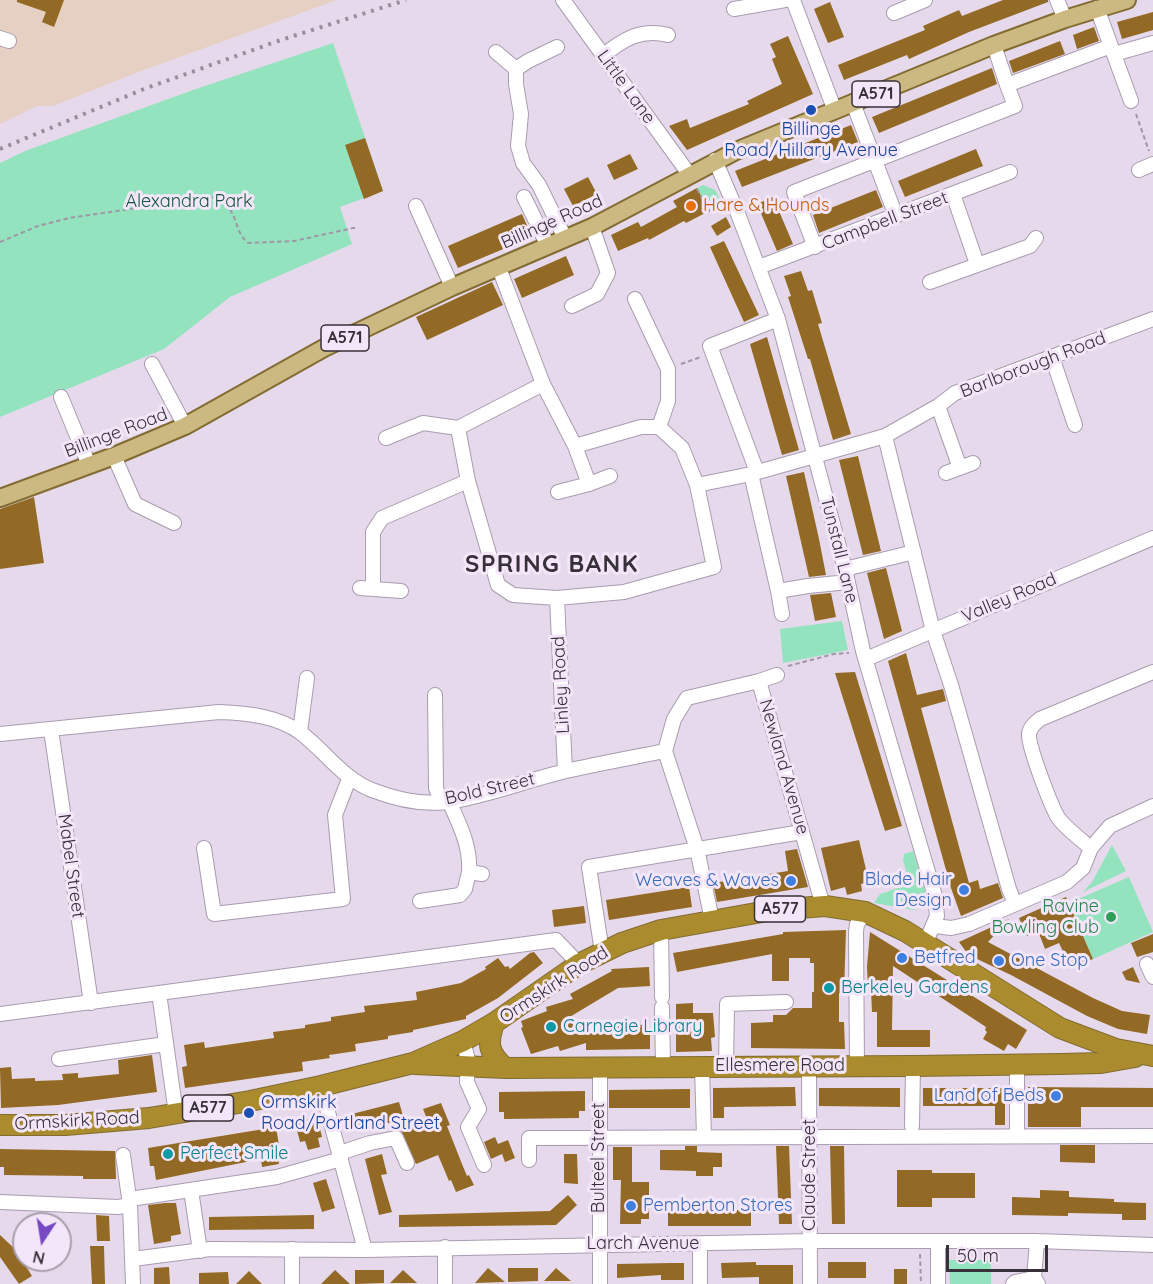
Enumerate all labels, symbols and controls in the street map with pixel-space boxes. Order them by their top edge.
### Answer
street label: Little Lane [592,46,660,128]
road number: A571 [852,81,900,107]
marker: Billinge Road/Hillary Avenue [804,103,818,117]
place label: Billinge Road/Hillary Avenue [724,119,898,162]
street label: Campbell Street [819,187,951,255]
street label: Billinge Road [498,190,606,254]
park label: Alexandra Park [125,191,253,213]
place label: Hare & Hounds [703,195,829,217]
marker: Hare & Hounds [684,199,698,213]
road number: A571 [321,325,369,351]
street label: Barlborough Road [957,327,1109,403]
street label: Billinge Road [61,403,171,463]
street label: Tunstall Lane [815,494,863,606]
district label: SPRING BANK [465,551,639,579]
street label: Valley Road [958,568,1060,628]
street label: Linley Road [548,636,574,734]
street label: Newland Avenue [754,697,814,837]
street label: Bold Street [443,768,537,810]
street label: Mabel Street [53,812,89,920]
place label: Blade Hair Design [865,869,952,912]
place label: Weaves & Waves [635,870,779,892]
marker: Weaves & Waves [784,874,798,888]
marker: Blade Hair Design [957,883,971,897]
road number: A577 [754,896,806,922]
place label: Ravine Bowling Club [991,896,1099,938]
marker: Ravine Bowling Club [1104,910,1118,924]
street label: Ormskirk Road [496,942,612,1028]
place label: Betfred [914,947,976,969]
place label: One Stop [1011,950,1088,972]
marker: Betfred [895,951,909,965]
marker: One Stop [992,954,1006,968]
place label: Berkeley Gardens [841,977,989,999]
marker: Berkeley Gardens [822,981,836,995]
place label: Carnegie Library [563,1016,702,1038]
marker: Carnegie Library [544,1020,558,1034]
street label: Ellesmere Road [715,1055,845,1077]
place label: Land of Beds [934,1085,1044,1107]
marker: Land of Beds [1049,1089,1063,1103]
place label: Ormskirk Road/Portland Street [261,1092,440,1134]
road number: A577 [182,1095,234,1121]
street label: Bulteel Street [588,1103,610,1213]
marker: Ormskirk Road/Portland Street [242,1106,256,1120]
street label: Ormskirk Road [14,1107,140,1135]
street label: Claude Street [799,1119,821,1231]
place label: Perfect Smile [180,1143,288,1165]
marker: Perfect Smile [161,1147,175,1161]
place label: Pemberton Stores [643,1195,792,1217]
marker: Pemberton Stores [624,1199,638,1213]
north arrow [12,1212,72,1272]
street label: Larch Avenue [586,1233,700,1255]
scale bar [949,1233,1051,1271]
text: 50 m [957,1244,999,1267]
text: N [31,1247,47,1269]

